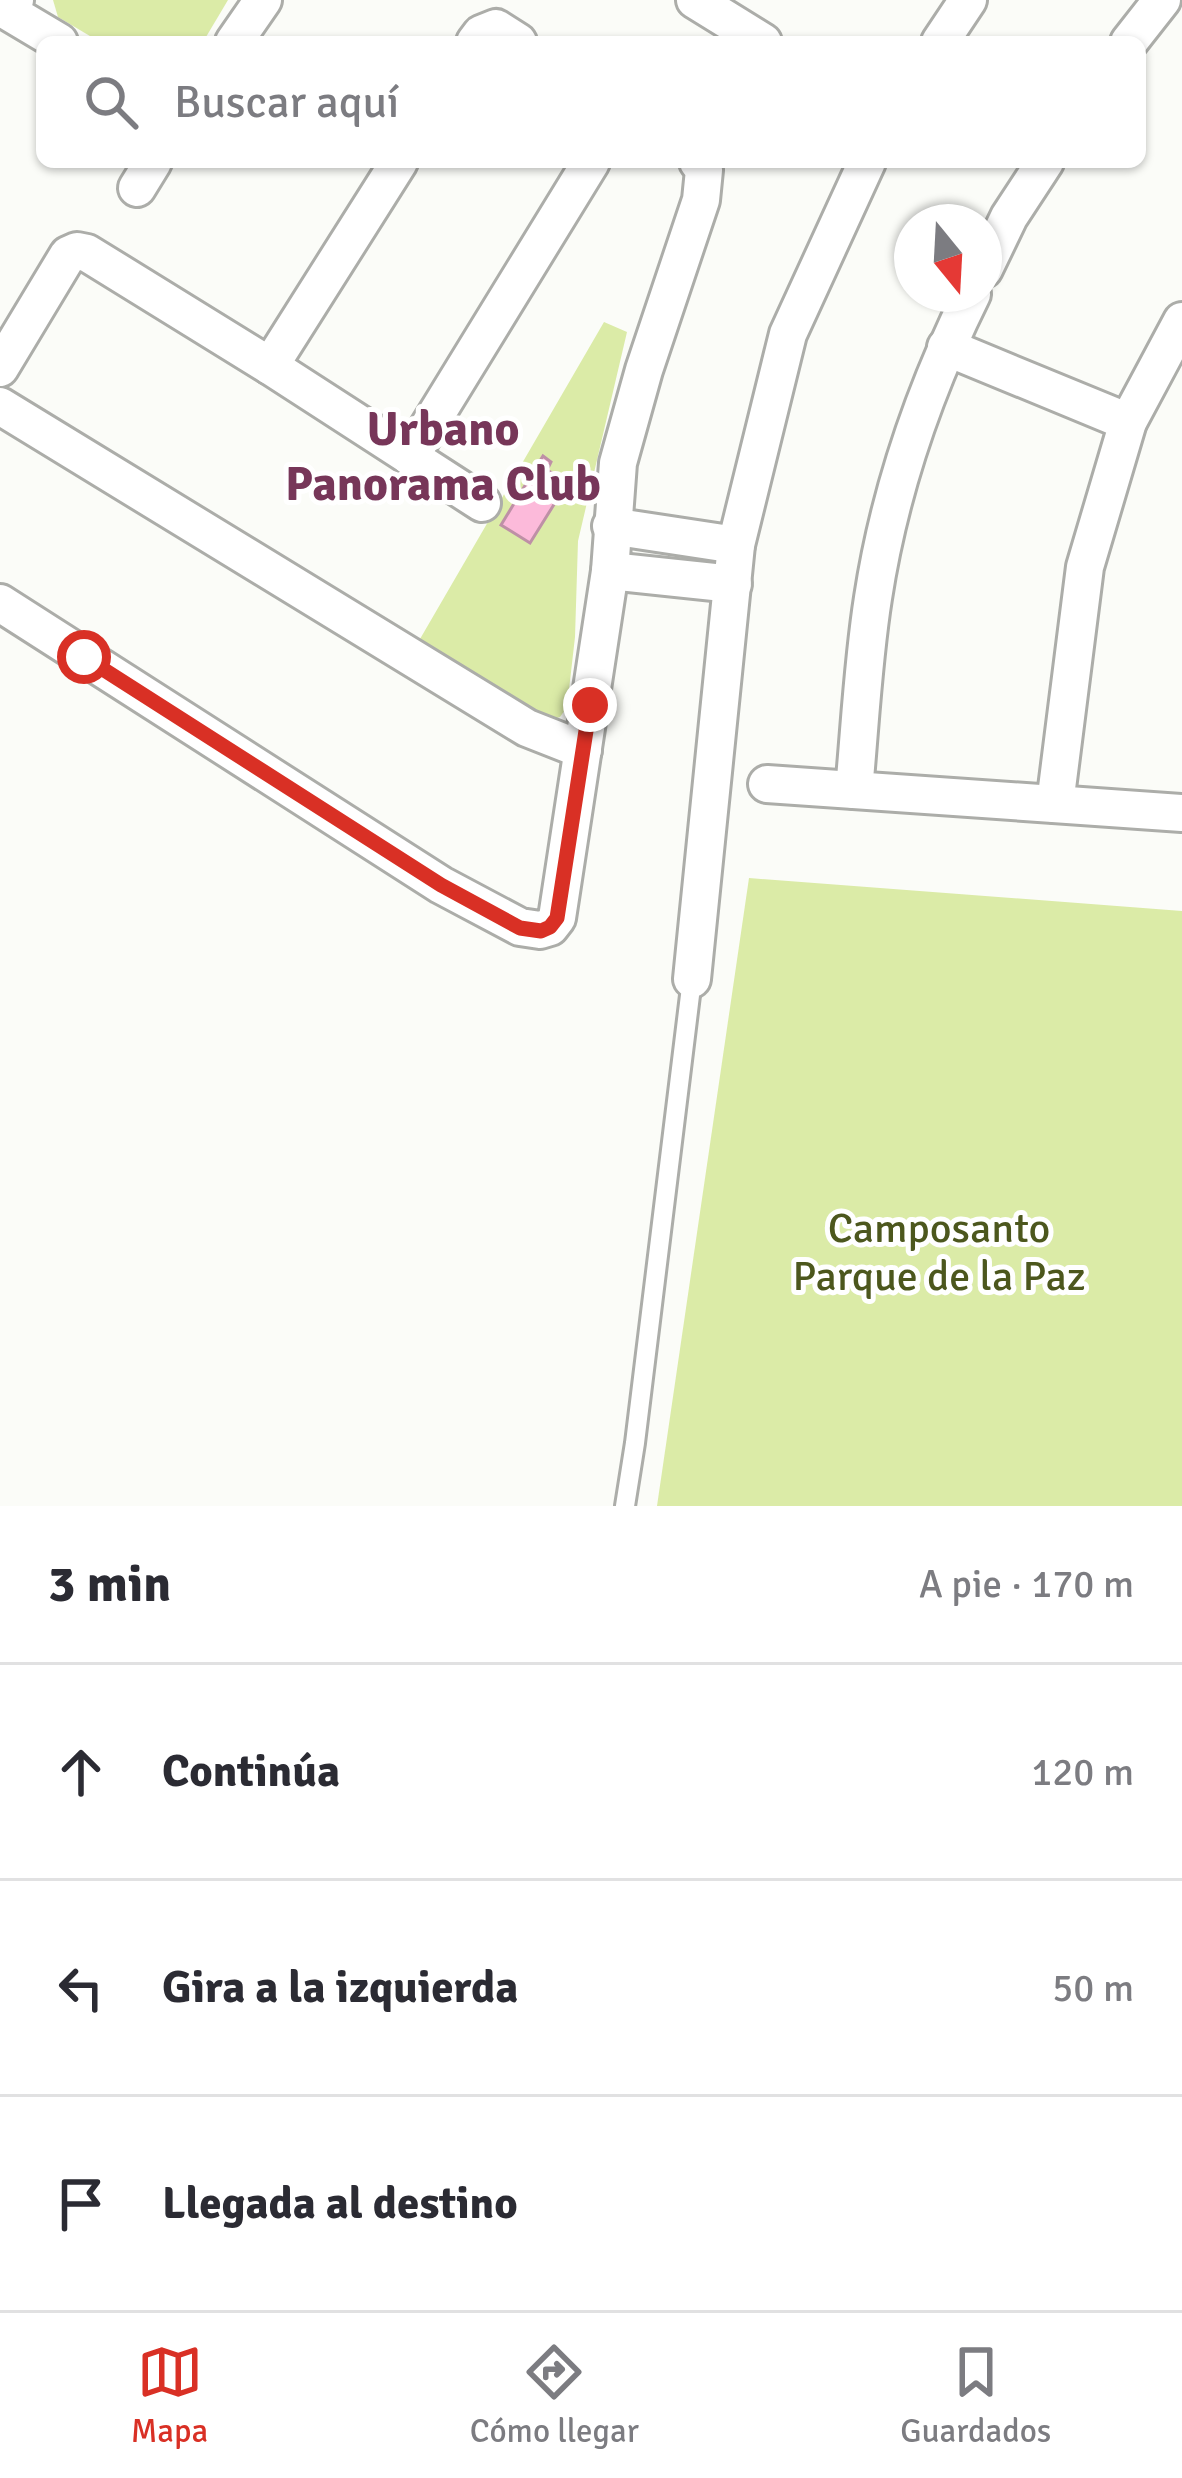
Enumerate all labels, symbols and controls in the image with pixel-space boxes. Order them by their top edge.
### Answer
search box [36,36,1146,168]
icon: search [78,69,144,135]
text: Buscar aquí [174,75,399,130]
north arrow [894,204,1002,312]
district label: Urbano Panorama Club [285,400,601,514]
route start [57,630,111,684]
route end [563,678,617,732]
park label: Camposanto Parque de la Paz [792,1203,1086,1302]
text: 3 min [48,1553,171,1616]
text: A pie · 170 m [919,1560,1134,1608]
icon: ahead [48,1739,114,1805]
text: Continúa [162,1744,340,1799]
text: 120 m [1031,1748,1134,1796]
icon: left [48,1955,114,2021]
text: Gira a la izquierda [162,1960,518,2015]
text: 50 m [1052,1964,1134,2012]
icon: arrive [48,2171,114,2237]
text: Llegada al destino [162,2176,518,2231]
tab: Mapa [131,2339,208,2452]
tab: Cómo llegar [470,2339,639,2452]
tab: Guardados [900,2339,1051,2452]

